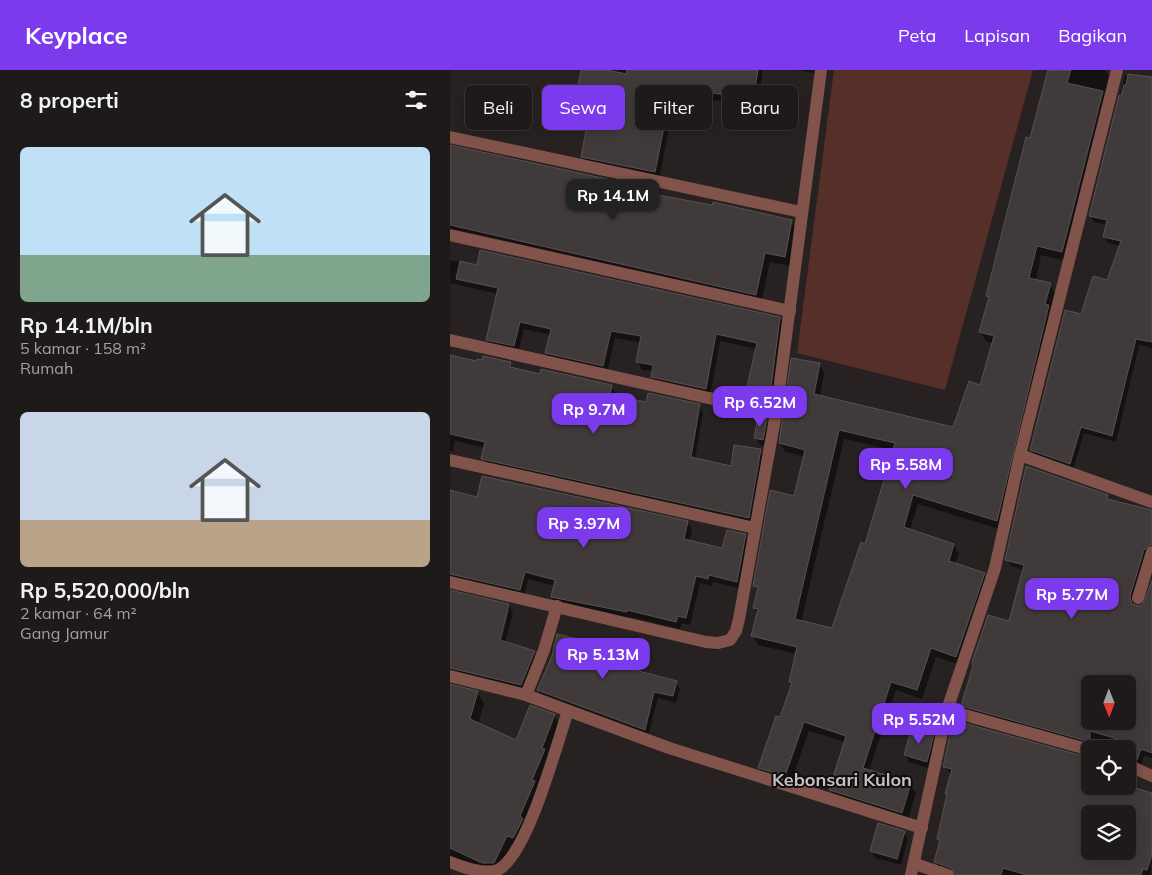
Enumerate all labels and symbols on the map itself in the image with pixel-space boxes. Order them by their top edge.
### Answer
pin: Rp 14.1M [561,178,665,221]
pin: Rp 6.52M [708,386,812,428]
pin: Rp 9.7M [548,392,640,435]
pin: Rp 5.58M [854,448,958,490]
pin: Rp 3.97M [532,506,636,549]
pin: Rp 5.77M [1020,578,1124,620]
pin: Rp 5.13M [551,638,655,680]
north arrow [1081,675,1136,730]
pin: Rp 5.52M [867,702,971,745]
district label: Kebonsari Kulon [772,768,912,791]

